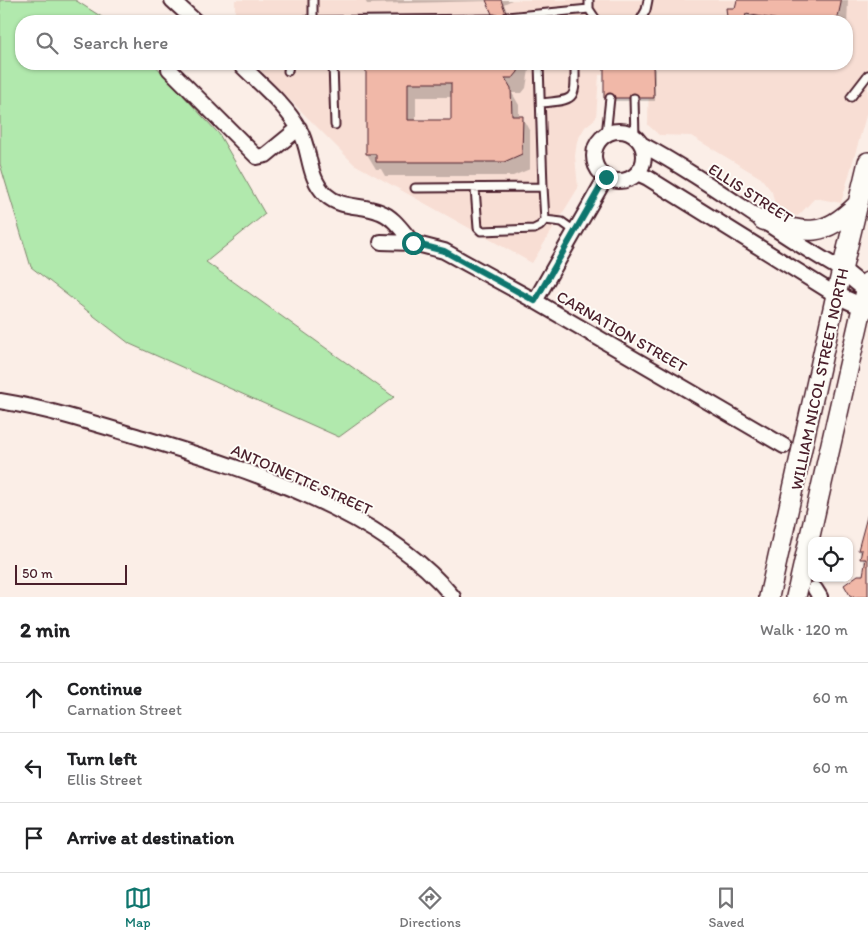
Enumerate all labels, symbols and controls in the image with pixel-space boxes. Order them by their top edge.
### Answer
search box [15,15,853,70]
icon: search [33,29,61,57]
text: Search here [73,31,168,54]
street label: ELLIS STREET [705,159,796,228]
route end [595,166,618,189]
route start [402,232,425,255]
street label: WILLIAM NICOL STREET NORTH [787,266,852,492]
street label: CARNATION STREET [553,286,690,376]
street label: ANTOINETTE STREET [228,440,375,519]
map controls [808,537,853,582]
button: locate [808,537,853,582]
scale bar [15,562,128,585]
text: 50 m [22,565,53,582]
text: 2 min [20,617,70,642]
text: Walk · 120 m [760,620,848,639]
text: Continue [67,677,142,700]
icon: ahead [20,684,48,712]
text: 60 m [813,688,848,707]
text: Carnation Street [67,700,182,719]
text: Turn left [67,747,137,770]
icon: left [20,754,48,782]
text: 60 m [813,758,848,777]
text: Ellis Street [67,770,142,789]
icon: arrive [20,824,48,852]
text: Arrive at destination [67,826,234,849]
tab: Map [124,884,152,931]
tab: Directions [399,884,461,931]
tab: Saved [708,884,744,931]

